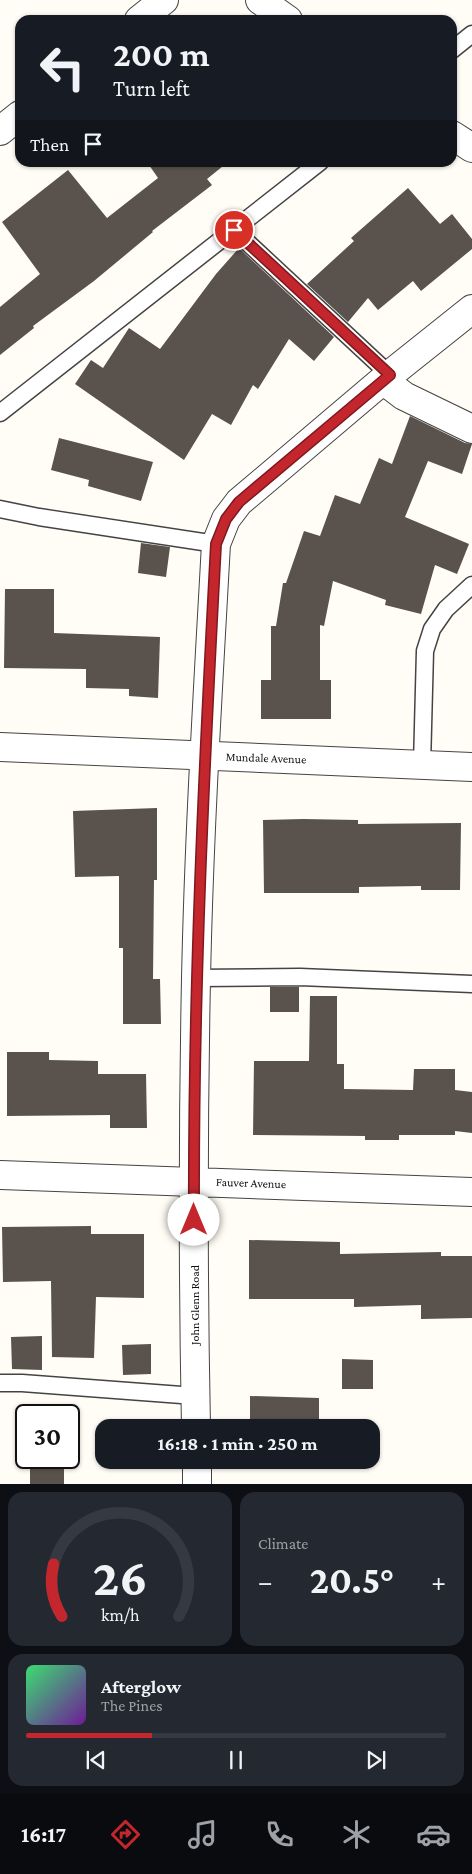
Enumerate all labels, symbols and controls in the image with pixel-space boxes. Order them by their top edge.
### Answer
icon: left [30,35,95,100]
text: 200 m [113,35,210,74]
text: Turn left [113,76,190,101]
icon: arrive [79,130,107,158]
text: Then [30,134,69,155]
pin [213,209,255,251]
icon: arrive [220,216,248,244]
street label: Mundale Avenue [225,750,307,766]
street label: Fauver Avenue [216,1175,286,1191]
position arrow [167,1193,219,1245]
street label: John Glenn Road [188,1264,202,1346]
speed limit sign: 30 [15,1404,80,1469]
text: 16:18 · 1 min · 250 m [157,1433,318,1454]
text: Climate [258,1535,308,1552]
text: 26 [93,1548,147,1606]
text: 20.5° [310,1559,394,1601]
text: − [258,1566,273,1597]
text: + [431,1566,446,1597]
text: km/h [101,1605,140,1625]
text: Afterglow [101,1676,181,1697]
text: The Pines [101,1697,162,1714]
icon: previous [82,1746,110,1774]
icon: pause [222,1746,250,1774]
icon: next [362,1746,390,1774]
icon: directions [108,1817,143,1852]
icon: music [185,1817,220,1852]
icon: phone [262,1817,297,1852]
icon: climate [339,1817,374,1852]
icon: car [416,1817,451,1852]
text: 16:17 [21,1822,66,1847]

